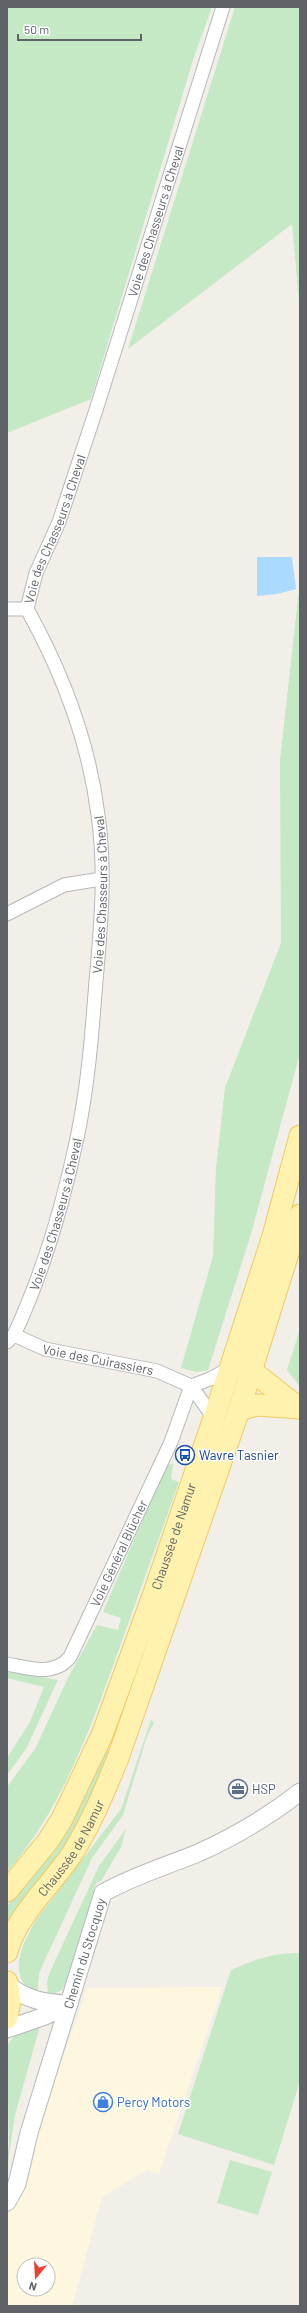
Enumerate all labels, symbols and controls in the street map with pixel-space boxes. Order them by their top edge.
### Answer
scale bar [18,16,141,42]
text: 50 m [24,22,49,36]
street label: Voie des Chasseurs à Cheval [124,144,187,299]
street label: Voie des Chasseurs à Cheval [21,452,89,605]
street label: Voie des Chasseurs à Cheval [89,815,110,974]
street label: Voie des Chasseurs à Cheval [26,1137,85,1293]
street label: Voie des Cuirassiers [41,1341,155,1378]
bus stop icon: Wavre Tasnier [174,1444,196,1466]
place label: Wavre Tasnier [199,1447,279,1463]
street label: Chaussée de Namur [148,1480,199,1592]
street label: Voie Général Blücher [87,1497,151,1609]
office icon: HSP [227,1778,249,1800]
place label: HSP [252,1781,276,1797]
street label: Chaussée de Namur [34,1797,108,1899]
street label: Chemin du Stocquoy [60,1896,109,2011]
shop icon: Percy Motors [92,2091,114,2113]
place label: Percy Motors [117,2094,190,2110]
north arrow [16,2257,56,2297]
text: N [27,2280,38,2294]

